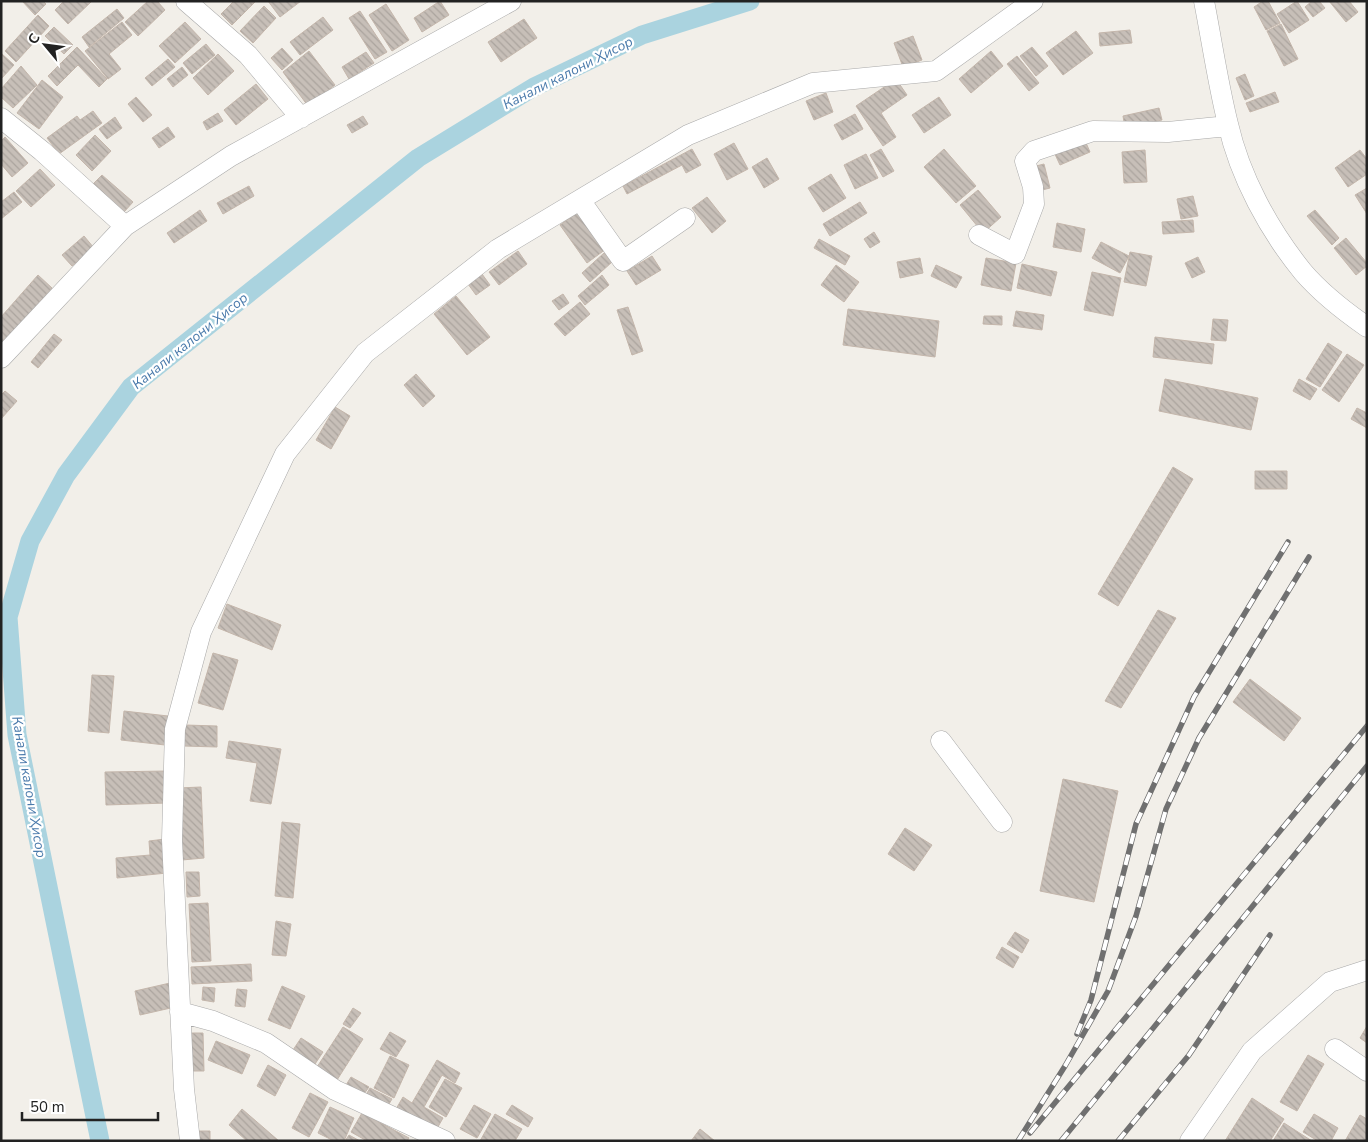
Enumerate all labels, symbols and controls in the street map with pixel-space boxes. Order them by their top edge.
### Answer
north arrow [20,20,70,70]
text: С [23,30,45,48]
water label: Канали калони Ҳисор [500,32,636,114]
water label: Канали калони Ҳисор [128,288,252,394]
water label: Канали калони Ҳисор [7,715,51,859]
scale bar [22,1090,159,1122]
text: 50 m [30,1097,65,1117]

